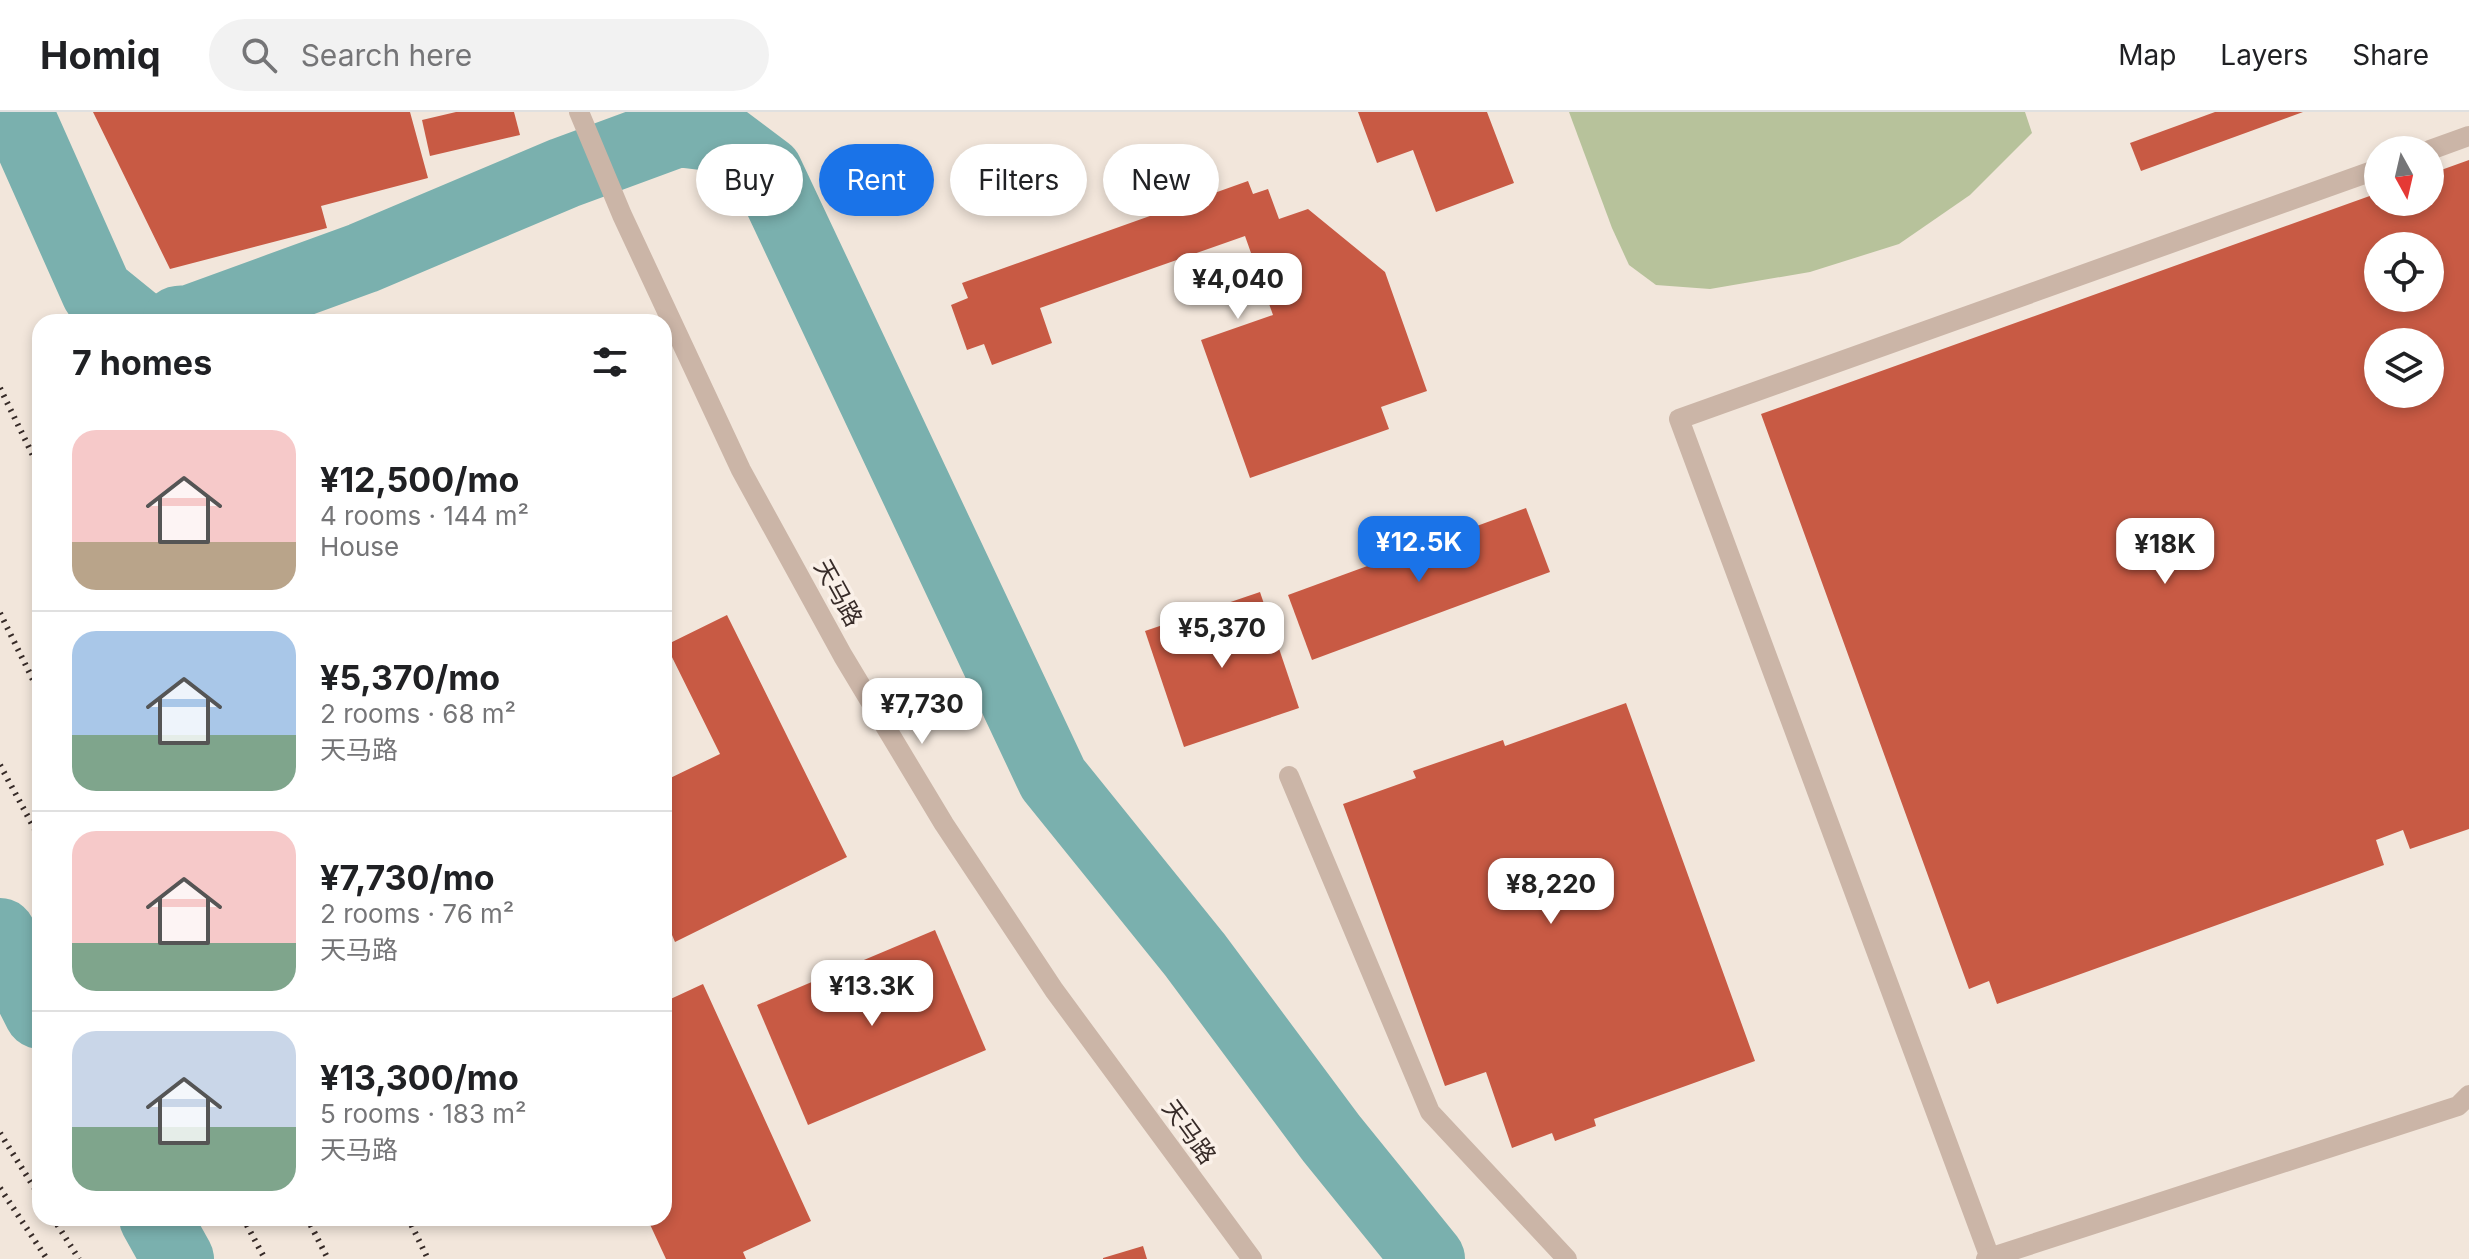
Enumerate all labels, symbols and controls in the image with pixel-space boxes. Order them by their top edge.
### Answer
search box [209,19,769,91]
text: Homiq [40,32,161,78]
icon: search [237,33,281,77]
text: Search here [301,37,472,73]
text: Map [2118,38,2176,72]
text: Layers [2220,38,2308,72]
text: Share [2352,38,2429,72]
north arrow [2364,136,2444,216]
map controls [2364,136,2444,408]
chip: Buy [696,144,803,216]
chip: Rent [819,144,934,216]
chip: Filters [950,144,1087,216]
chip: New [1103,144,1219,216]
button: locate [2364,232,2444,312]
pin: ¥4,040 [1173,253,1303,321]
text: ¥4,040 [1192,263,1284,294]
button: layers [2364,328,2444,408]
icon: filters [588,340,632,384]
text: 7 homes [72,342,212,383]
text: ¥12,500/mo [320,459,519,500]
icon: home [136,462,232,558]
text: 4 rooms · 144 m² [320,500,529,531]
pin: ¥12.5K [1354,516,1484,584]
pin: ¥18K [2118,518,2212,586]
text: ¥12.5K [1376,526,1462,557]
text: ¥18K [2134,528,2196,559]
text: House [320,531,399,562]
street label: 天马路 [808,554,869,631]
pin: ¥5,370 [1157,602,1287,670]
text: ¥5,370 [1178,612,1266,643]
text: ¥5,370/mo [320,657,500,698]
icon: home [136,663,232,759]
pin: ¥7,730 [857,678,987,746]
text: ¥7,730 [880,688,964,719]
text: 2 rooms · 68 m² [320,698,516,729]
text: 天马路 [320,734,398,765]
text: ¥7,730/mo [320,857,495,898]
pin: ¥8,220 [1486,858,1616,926]
icon: home [136,863,232,959]
text: ¥8,220 [1506,868,1596,899]
text: 2 rooms · 76 m² [320,898,514,929]
text: 天马路 [320,934,398,965]
pin: ¥13.3K [807,960,937,1028]
text: ¥13.3K [829,970,915,1001]
text: ¥13,300/mo [320,1057,519,1098]
icon: home [136,1063,232,1159]
street label: 天马路 [1157,1094,1222,1169]
text: 5 rooms · 183 m² [320,1098,527,1129]
text: 天马路 [320,1134,398,1165]

